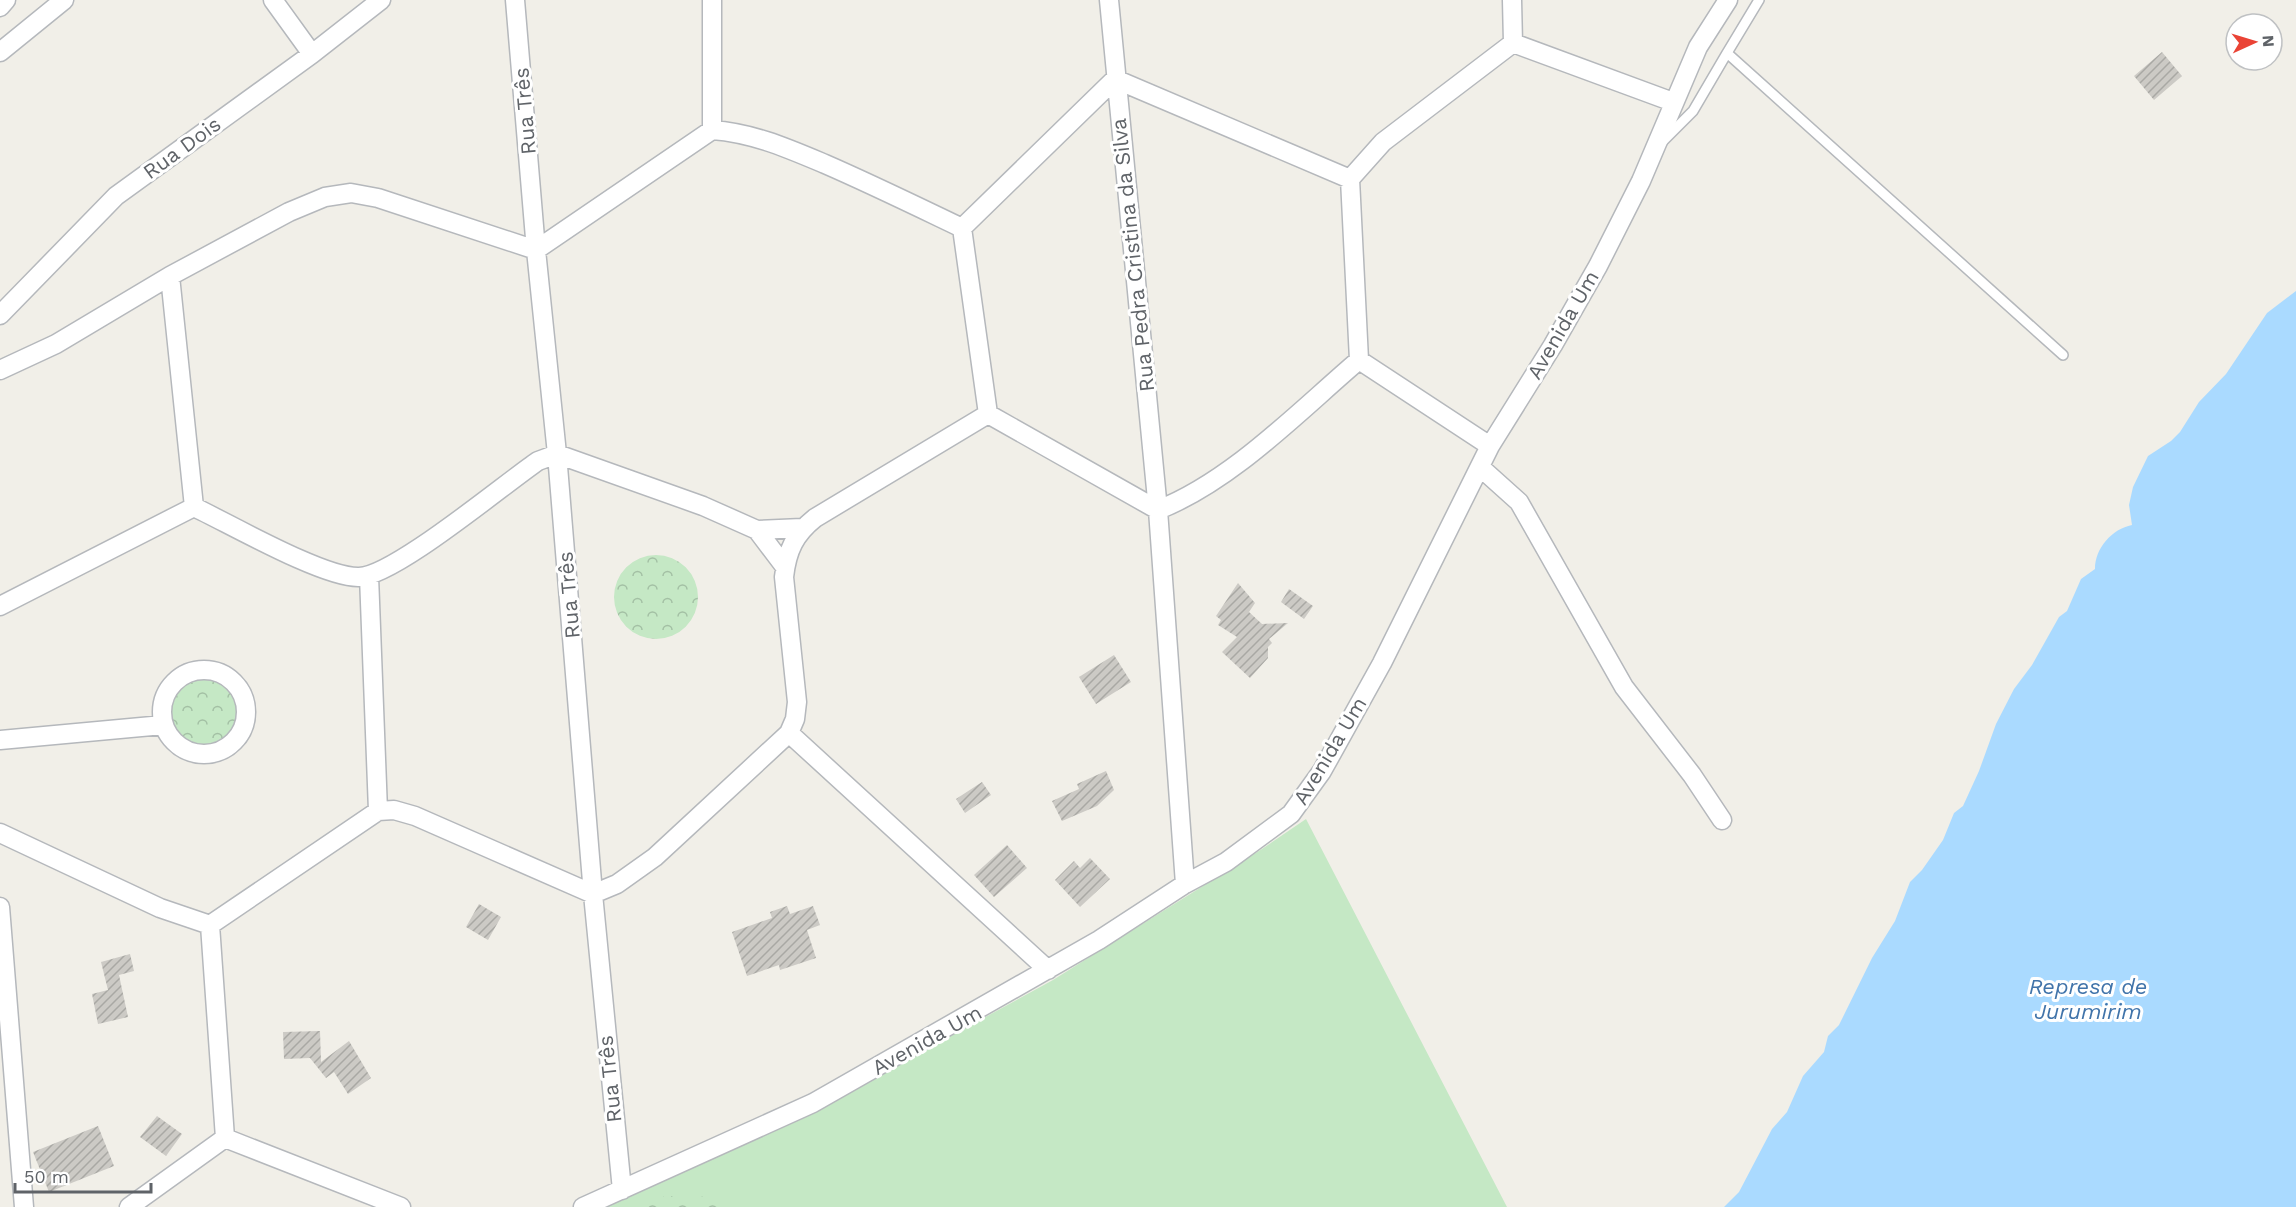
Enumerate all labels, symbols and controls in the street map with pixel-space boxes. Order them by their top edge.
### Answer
north arrow [2224,12,2284,72]
text: N [2259,34,2278,48]
street label: Rua Três [508,66,541,156]
street label: Rua Dois [138,111,225,184]
street label: Rua Pedra Cristina da Silva [1106,117,1159,393]
street label: Avenida Um [1521,266,1604,384]
street label: Rua Três [552,550,585,640]
street label: Avenida Um [1288,692,1372,809]
water label: Represa de Jurumirim [2029,974,2147,1024]
street label: Avenida Um [868,999,986,1080]
street label: Rua Três [593,1034,626,1124]
scale bar [15,1156,152,1194]
text: 50 m [24,1166,69,1187]

